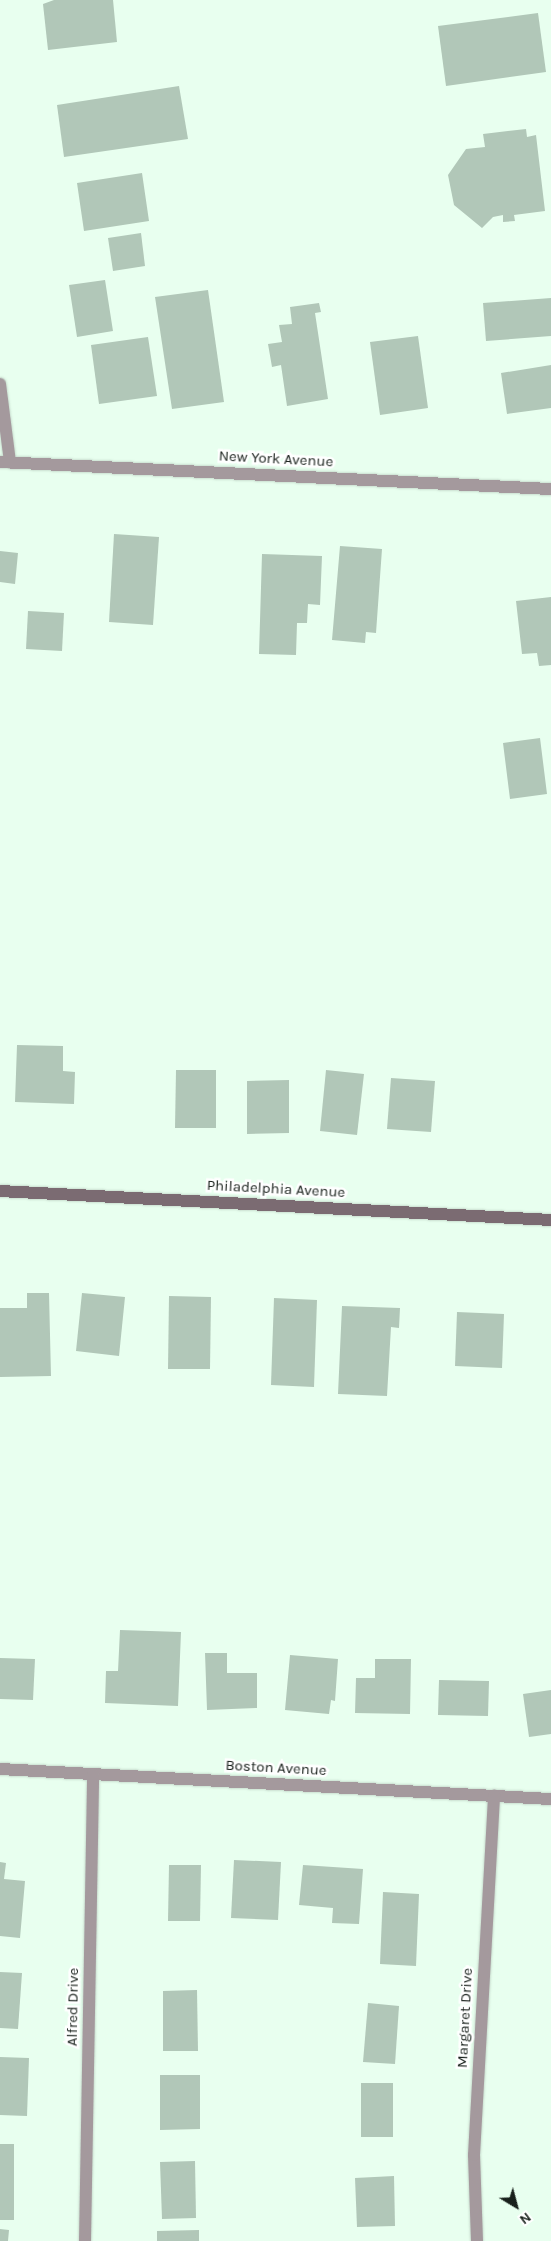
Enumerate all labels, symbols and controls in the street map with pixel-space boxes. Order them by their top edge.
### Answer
street label: New York Avenue [218,447,334,471]
street label: Philadelphia Avenue [206,1176,346,1202]
street label: Boston Avenue [225,1756,327,1780]
street label: Margaret Drive [453,1967,477,2069]
street label: Alfred Drive [63,1968,83,2046]
north arrow [491,2181,541,2231]
text: N [516,2209,534,2228]

